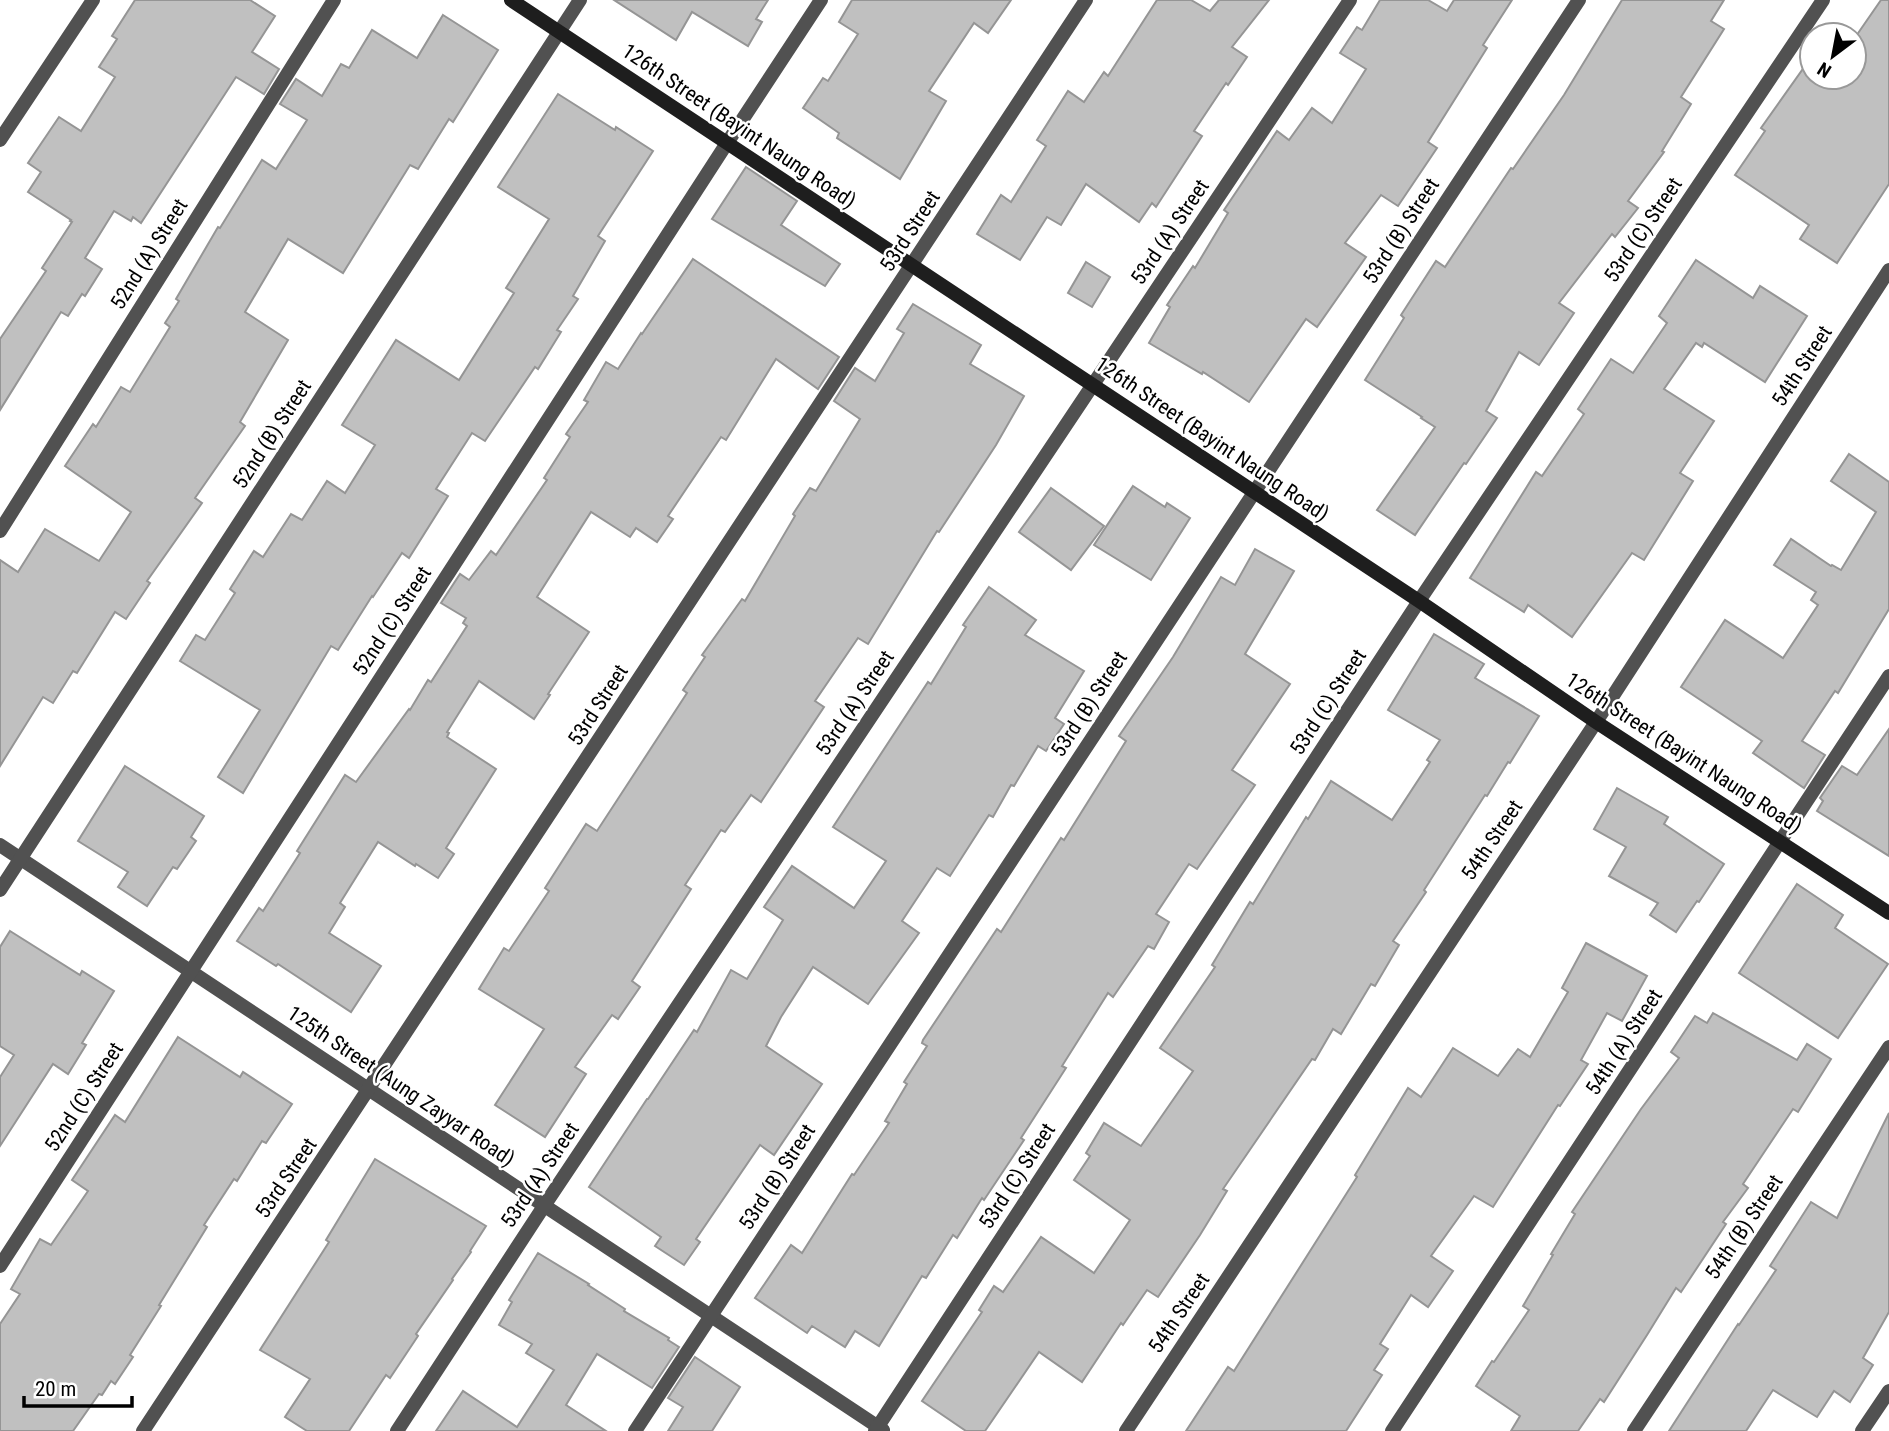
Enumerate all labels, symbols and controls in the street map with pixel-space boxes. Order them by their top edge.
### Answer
north arrow [1798,21,1868,91]
street label: 126th Street (Bayint Naung Road) [618,39,860,213]
text: N [1813,57,1835,83]
street label: 53rd (C) Street [1599,173,1687,287]
street label: 53rd (B) Street [1358,174,1444,288]
street label: 53rd (A) Street [1126,175,1214,289]
street label: 53rd Street [875,186,945,276]
street label: 52nd (A) Street [106,194,192,314]
street label: 54th Street [1767,321,1837,411]
street label: 126th Street (Bayint Naung Road) [1091,352,1333,526]
street label: 52nd (B) Street [228,375,316,493]
street label: 52nd (C) Street [348,562,436,680]
street label: 53rd (C) Street [1285,645,1371,759]
street label: 53rd (A) Street [811,646,899,760]
street label: 53rd (B) Street [1046,647,1132,761]
street label: 53rd Street [563,660,633,750]
street label: 126th Street (Bayint Naung Road) [1562,668,1806,838]
street label: 54th Street [1457,796,1527,884]
street label: 54th (A) Street [1581,985,1667,1099]
street label: 125th Street (Aung Zayyar Road) [283,1001,519,1171]
street label: 52nd (C) Street [40,1038,128,1156]
street label: 53rd (A) Street [496,1118,584,1232]
street label: 53rd (C) Street [974,1119,1060,1233]
street label: 53rd (B) Street [734,1120,820,1234]
street label: 53rd Street [250,1133,322,1223]
street label: 54th (B) Street [1700,1170,1788,1284]
street label: 54th Street [1144,1269,1214,1357]
scale bar [24,1364,133,1408]
text: 20 m [35,1377,76,1401]

